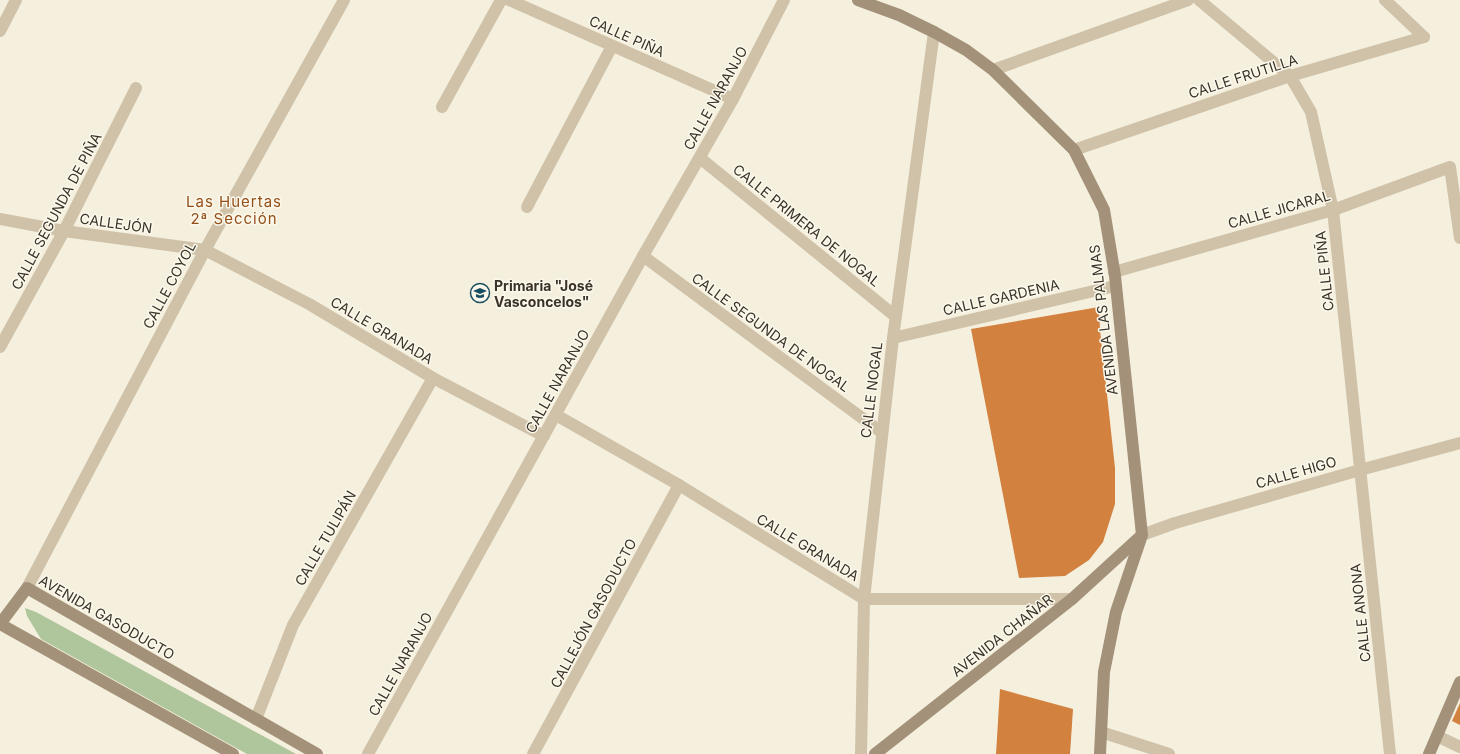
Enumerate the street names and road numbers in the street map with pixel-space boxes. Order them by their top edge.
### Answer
street label: CALLE PIÑA [587,12,668,60]
street label: CALLE NARANJO [679,43,751,153]
street label: CALLE FRUTILLA [1186,50,1300,102]
street label: CALLE SEGUNDA DE PIÑA [7,129,105,292]
street label: CALLE PRIMERA DE NOGAL [730,160,884,290]
street label: CALLE JICARAL [1226,186,1332,232]
street label: CALLEJÓN [79,209,153,237]
street label: CALLE PIÑA [1311,230,1337,312]
street label: CALLE COYOL [139,239,199,331]
street label: AVENIDA LAS PALMAS [1085,244,1121,396]
street label: CALLE SEGUNDA DE NOGAL [689,269,853,395]
street label: CALLE GARDENIA [941,275,1061,319]
street label: CALLE GRANADA [328,293,437,367]
street label: CALLE NARANJO [521,326,593,436]
street label: CALLE NOGAL [857,341,885,439]
street label: CALLE HIGO [1254,452,1338,492]
street label: CALLE TULIPÁN [291,487,359,589]
street label: CALLE GRANADA [754,510,863,584]
street label: CALLEJÓN GASODUCTO [546,535,640,691]
street label: CALLE ANONA [1346,563,1374,663]
street label: AVENIDA GASODUCTO [36,571,178,663]
street label: AVENIDA CHAÑAR [948,590,1056,680]
street label: CALLE NARANJO [364,609,436,719]

